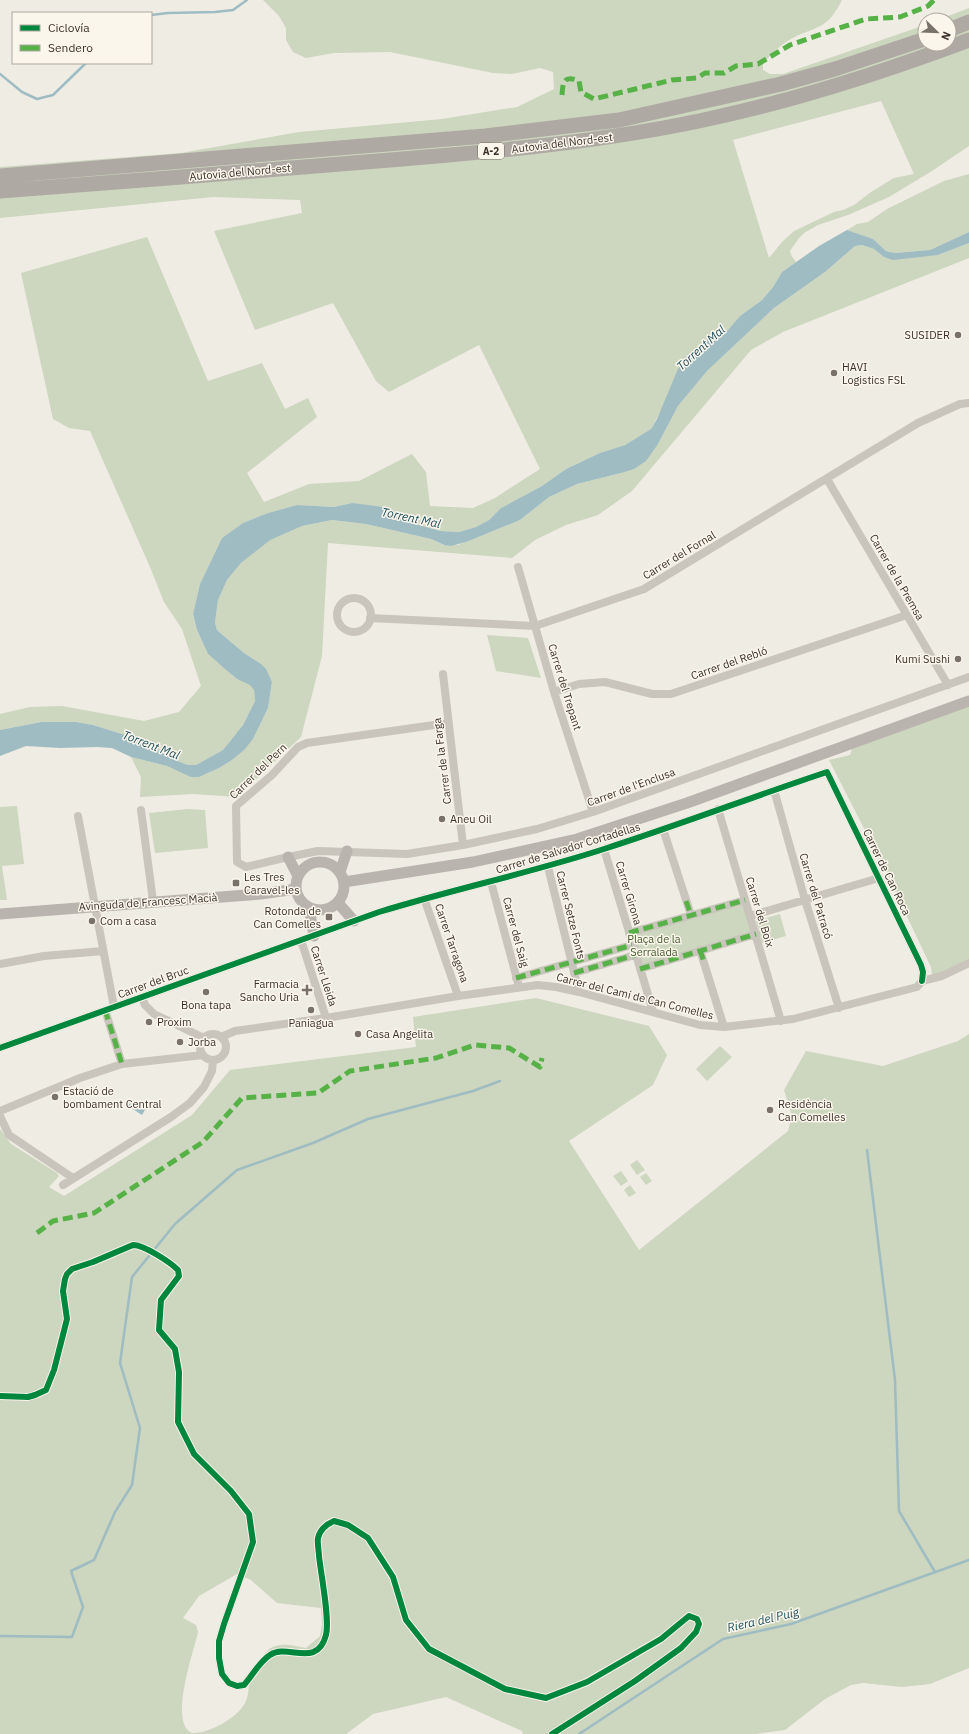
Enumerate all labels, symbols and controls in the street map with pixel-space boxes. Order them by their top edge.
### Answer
legend [12,12,152,64]
north arrow [917,12,957,52]
text: Ciclovía [48,20,90,35]
text: N [938,30,954,42]
text: Sendero [48,40,93,55]
street label: Autovia del Nord-est [511,130,614,156]
road number: A-2 [478,143,504,159]
street label: Autovia del Nord-est [189,161,291,183]
water label: Torrent Mal [673,321,729,373]
place label: SUSIDER [905,328,950,342]
marker: SUSIDER [953,330,963,340]
place label: HAVI Logistics FSL [842,360,906,387]
marker: HAVI Logistics FSL [829,368,839,378]
water label: Torrent Mal [380,504,443,531]
street label: Carrer del Fornal [640,528,718,582]
street label: Carrer de la Premsa [867,531,927,623]
street label: Carrer del Trepant [545,642,585,732]
street label: Carrer del Rebló [689,643,769,683]
place label: Kumi Sushi [895,652,950,666]
marker: Kumi Sushi [953,654,963,664]
street label: Carrer de la Farga [430,717,454,805]
water label: Torrent Mal [120,727,183,763]
street label: Carrer del Pern [226,740,290,802]
street label: Carrer de l'Enclusa [585,765,677,809]
place label: Aneu Oil [450,812,492,826]
marker: Aneu Oil [437,814,447,824]
street label: Carrer de Salvador Cortadellas [494,819,642,877]
street label: Carrer de Can Roca [860,827,914,918]
street label: Carrer del Patracó [796,851,836,941]
street label: Carrer Girona [613,859,645,927]
street label: Carrer Setze Fonts [553,869,589,961]
place label: Les Tres Caravel-les [244,870,300,897]
street label: Carrer del Boix [743,875,777,949]
marker: Les Tres Caravel-les [231,878,241,888]
street label: Avinguda de Francesc Macià [78,890,218,914]
street label: Carrer del Saig [500,895,532,969]
street label: Carrer Tarragona [432,902,472,984]
place label: Rotonda de Can Comelles [253,904,321,931]
marker: Rotonda de Can Comelles [324,912,334,922]
place label: Com a casa [100,914,156,928]
marker: Com a casa [87,916,97,926]
park label: Plaça de la Serralada [627,932,681,959]
street label: Carrer Lleida [308,944,340,1008]
street label: Carrer del Bruc [116,963,191,1001]
street label: Carrer del Camí de Can Comelles [555,970,715,1022]
place label: Farmacia Sancho Uria [240,977,299,1004]
marker: Farmacia Sancho Uria [302,985,312,995]
marker: Bona tapa [201,987,211,997]
place label: Bona tapa [181,998,231,1012]
marker: Paniagua [306,1005,316,1015]
place label: Proxim [157,1015,192,1029]
place label: Paniagua [288,1016,334,1030]
marker: Proxim [144,1017,154,1027]
place label: Casa Angelita [366,1027,433,1041]
marker: Casa Angelita [353,1029,363,1039]
place label: Jorba [188,1035,216,1049]
marker: Jorba [175,1037,185,1047]
place label: Estació de bombament Central [63,1084,162,1111]
marker: Estació de bombament Central [50,1092,60,1102]
place label: Residència Can Comelles [778,1097,846,1124]
marker: Residència Can Comelles [765,1105,775,1115]
water label: Riera del Puig [726,1604,801,1635]

